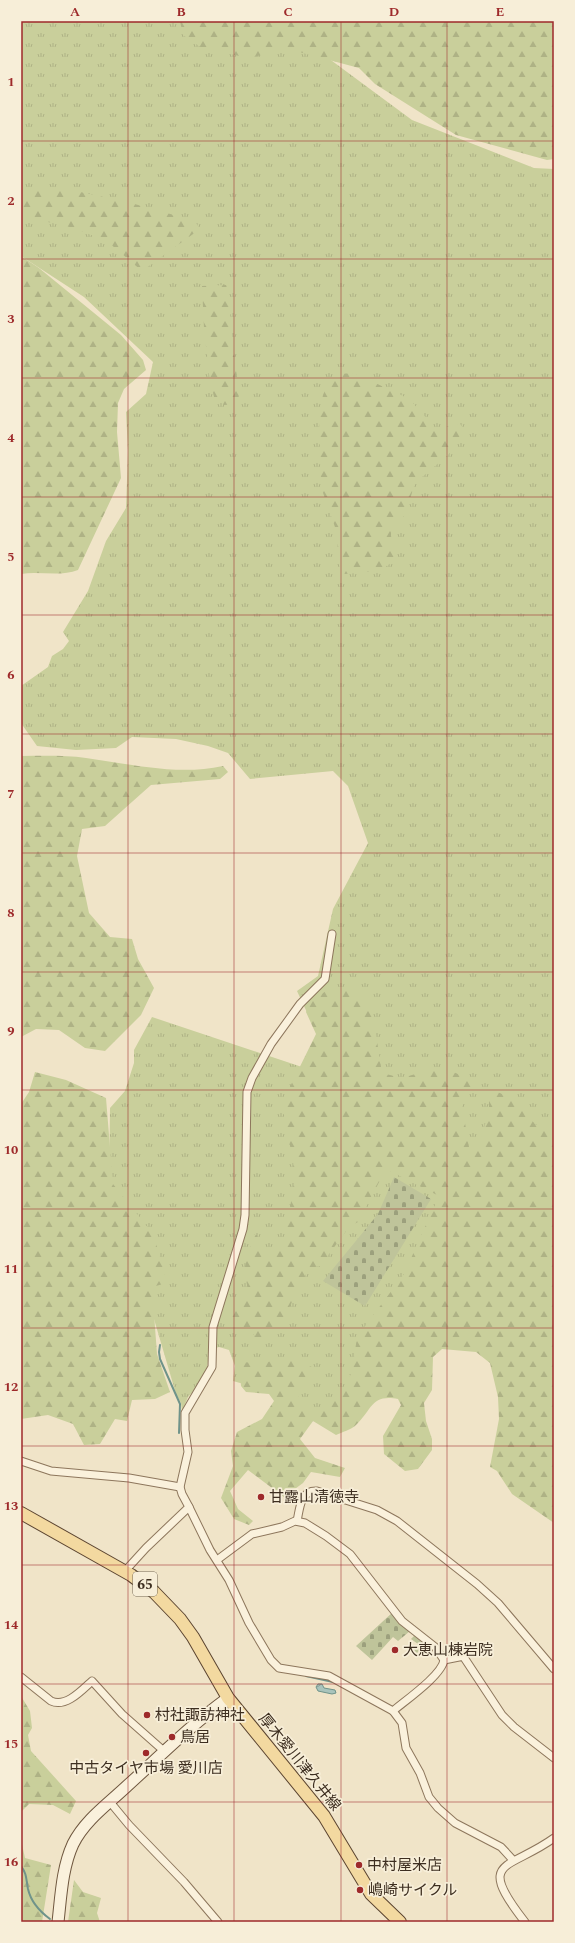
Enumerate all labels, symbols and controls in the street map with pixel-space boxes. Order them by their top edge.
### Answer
text: A [70,2,80,22]
text: B [176,2,186,22]
text: C [283,2,293,22]
text: D [389,2,399,22]
text: E [496,2,505,22]
text: 1 [7,72,15,92]
text: 2 [7,191,15,211]
text: 3 [7,309,15,329]
text: 4 [7,428,15,448]
text: 5 [7,547,15,567]
text: 6 [7,665,15,685]
text: 7 [7,784,15,804]
text: 8 [7,903,15,923]
text: 9 [7,1021,15,1041]
text: 10 [4,1140,18,1160]
text: 11 [4,1259,18,1279]
text: 12 [4,1377,18,1397]
place label: 甘露山清徳寺 [269,1486,359,1509]
marker: 甘露山清徳寺 [256,1492,266,1502]
text: 13 [4,1496,18,1516]
road number: 65 [133,1572,157,1596]
text: 14 [4,1615,19,1635]
place label: 大恵山棟岩院 [403,1639,493,1662]
marker: 大恵山棟岩院 [390,1645,400,1655]
place label: 村社諏訪神社 [155,1704,245,1727]
street label: 厚木愛川津久井線 [253,1708,346,1816]
marker: 村社諏訪神社 [142,1710,152,1720]
place label: 鳥居 [180,1726,210,1749]
marker: 鳥居 [167,1732,177,1742]
text: 15 [4,1734,18,1754]
marker: 中古タイヤ市場 愛川店 [141,1748,151,1758]
place label: 中古タイヤ市場 愛川店 [69,1757,223,1780]
text: 16 [4,1852,18,1872]
place label: 中村屋米店 [367,1854,442,1877]
marker: 中村屋米店 [354,1860,364,1870]
place label: 嶋崎サイクル [368,1879,457,1902]
marker: 嶋崎サイクル [355,1885,365,1895]

